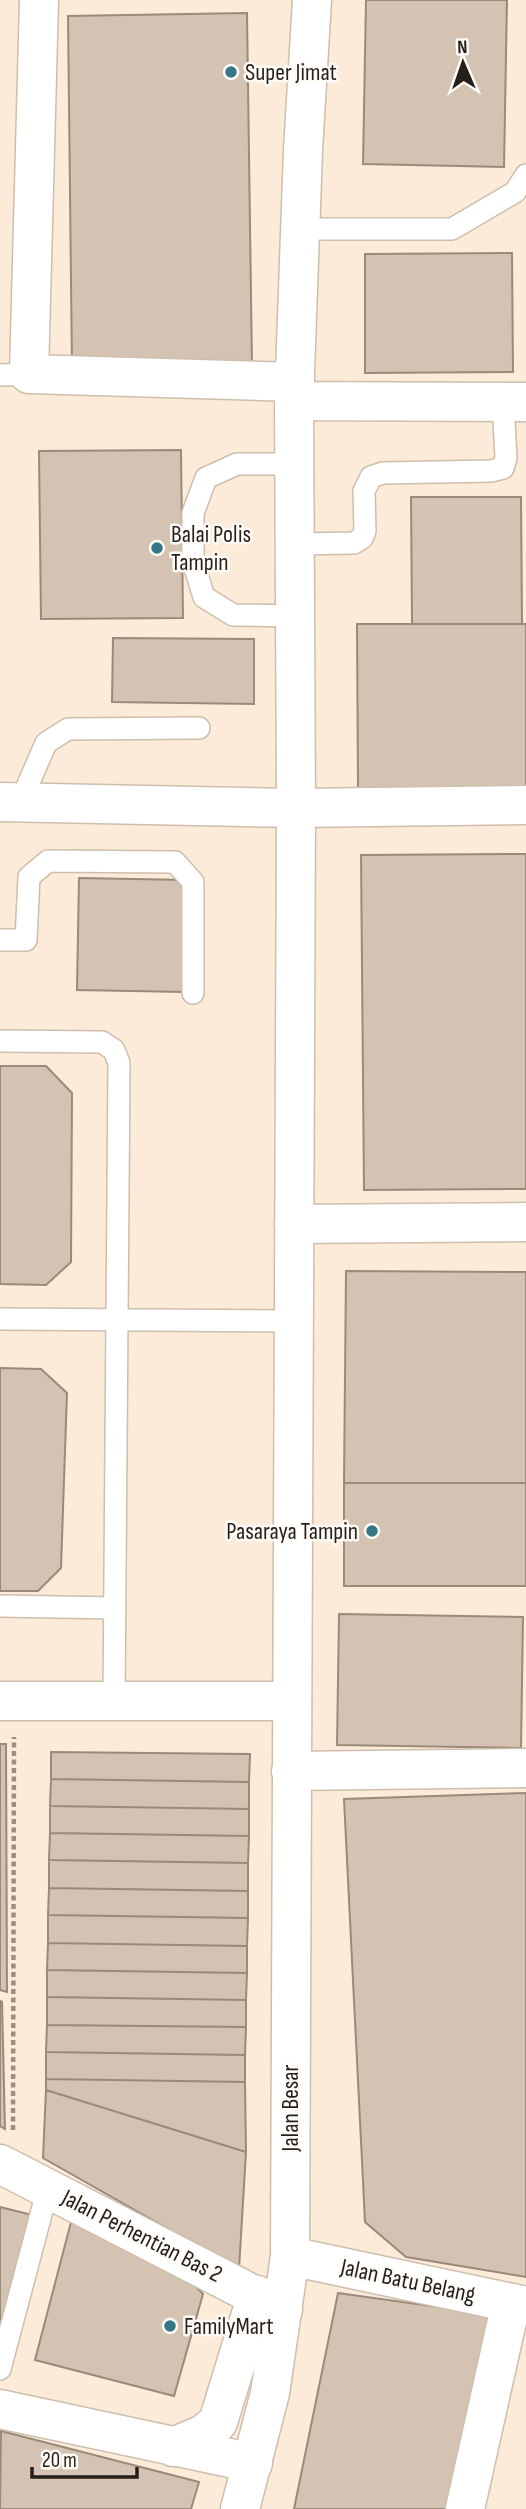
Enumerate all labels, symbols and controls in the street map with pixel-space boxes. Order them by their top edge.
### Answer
north arrow [428,28,498,98]
text: N [457,36,468,59]
place label: Super Jimat [245,58,337,87]
marker: Super Jimat [223,64,239,80]
place label: Balai Polis Tampin [171,520,251,577]
marker: Balai Polis Tampin [149,540,165,556]
place label: Pasaraya Tampin [226,1517,358,1546]
marker: Pasaraya Tampin [364,1523,380,1539]
street label: Jalan Besar [276,2064,305,2152]
street label: Jalan Perhentian Bas 2 [56,2183,227,2289]
street label: Jalan Batu Belang [337,2252,478,2309]
place label: FamilyMart [184,2312,274,2341]
marker: FamilyMart [162,2318,178,2334]
scale bar [32,2436,136,2480]
text: 20 m [42,2448,77,2473]

